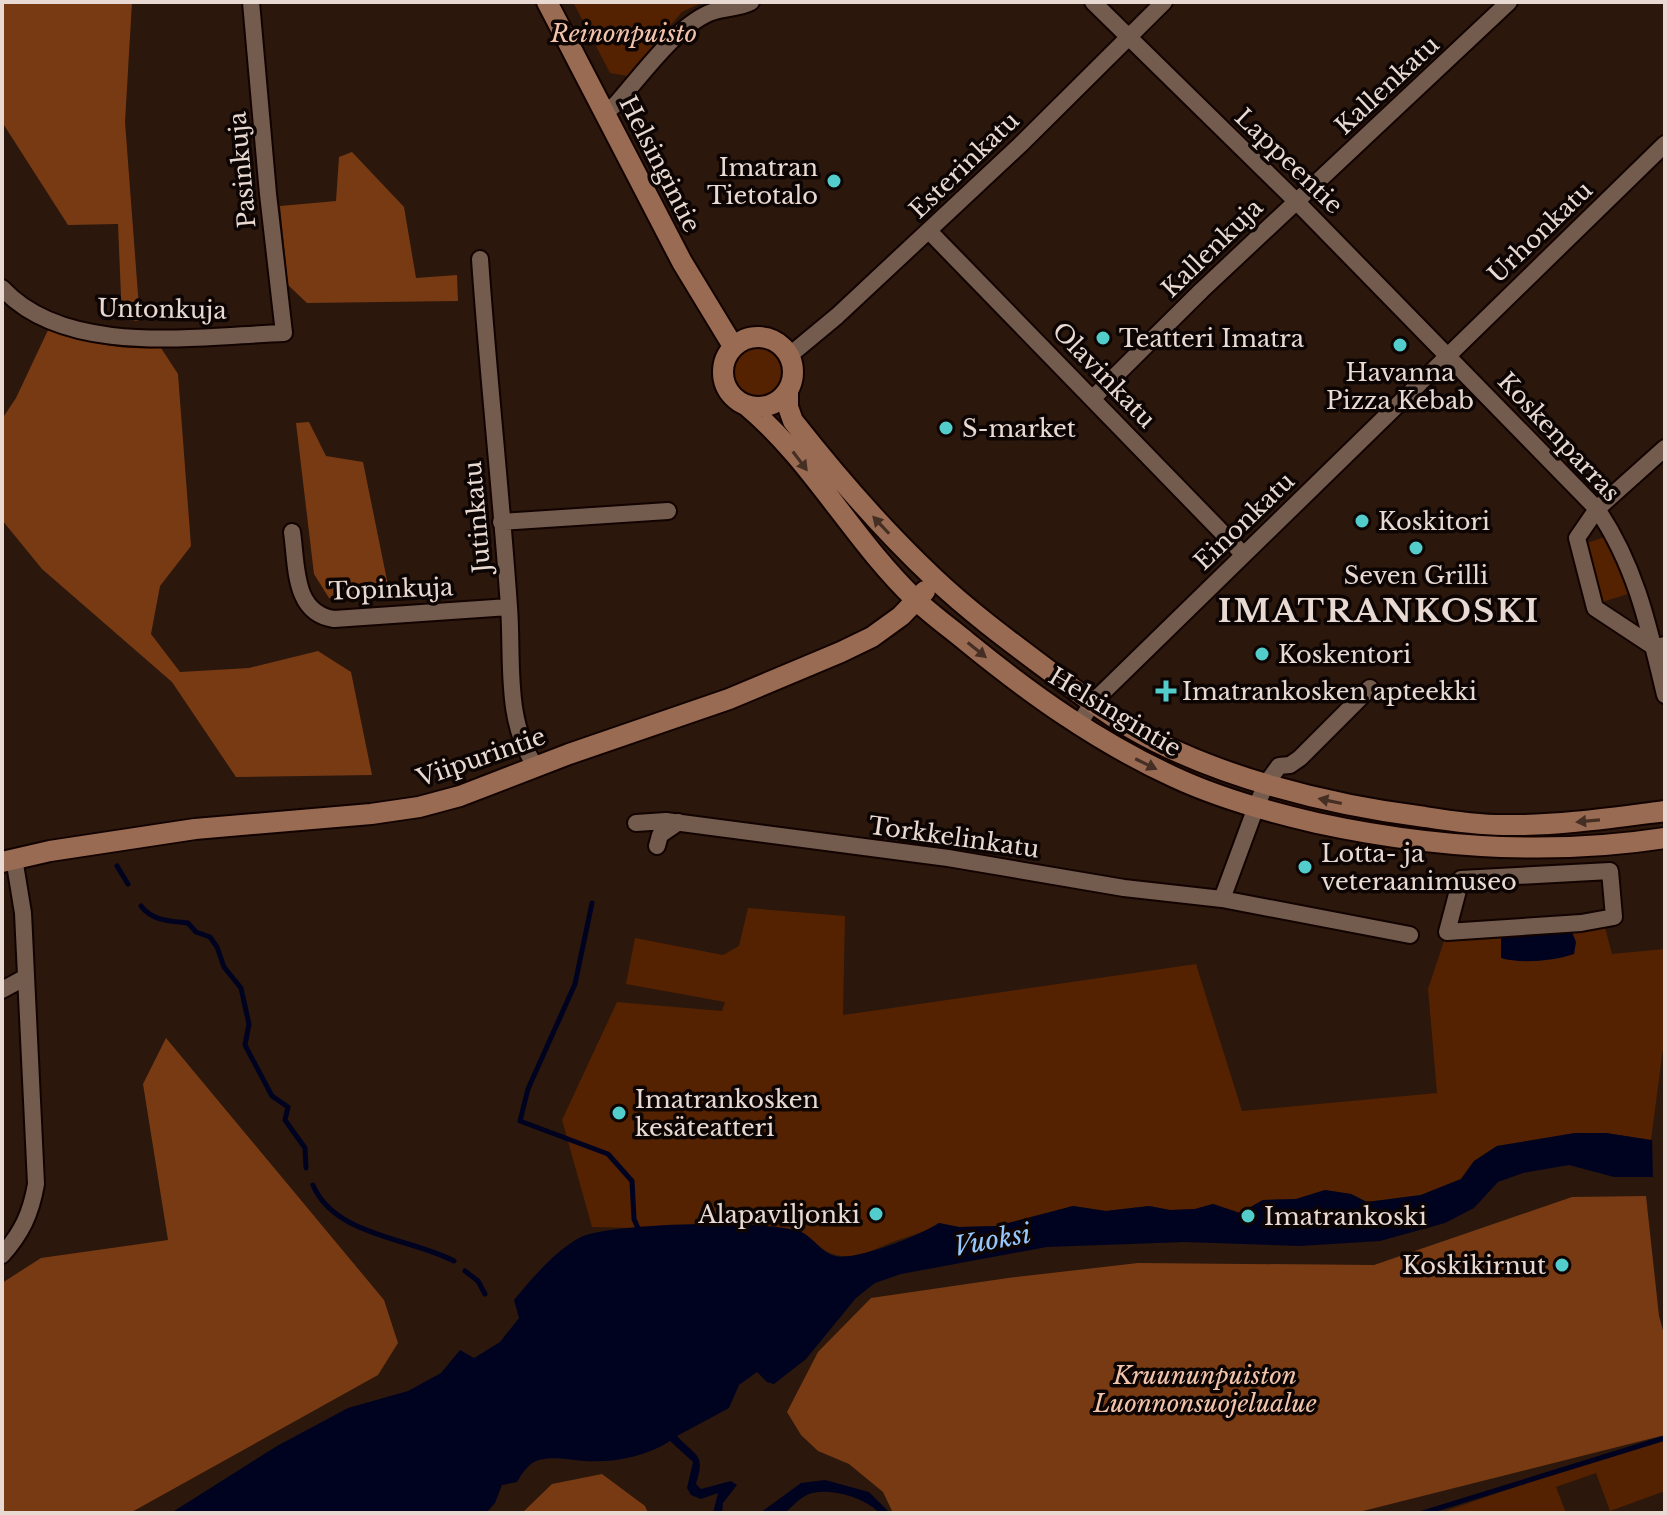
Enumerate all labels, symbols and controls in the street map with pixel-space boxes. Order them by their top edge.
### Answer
park label: Reinonpuisto [550,19,697,48]
street label: Kallenkatu [1329,30,1445,140]
street label: Helsingintie [613,91,707,237]
street label: Lappeentie [1229,103,1349,219]
street label: Esterinkatu [903,106,1025,224]
street label: Pasinkuja [222,110,262,229]
place label: Imatran Tietotalo [707,153,818,210]
marker: Imatran Tietotalo [825,172,843,190]
street label: Urhonkatu [1482,175,1598,289]
street label: Kallenkuja [1155,192,1269,303]
street label: Untonkuja [97,293,228,325]
street label: Olavinkatu [1046,316,1162,434]
place label: Teatteri Imatra [1119,324,1305,353]
marker: Teatteri Imatra [1094,329,1112,347]
marker: Havanna Pizza Kebab [1391,336,1409,354]
place label: Havanna Pizza Kebab [1326,358,1474,415]
street label: Koskenparras [1492,367,1626,507]
place label: S-market [962,414,1076,443]
marker: S-market [937,419,955,437]
one-way arrow [791,451,807,471]
street label: Jutinkatu [458,460,497,577]
street label: Einonkatu [1188,466,1300,576]
place label: Koskitori [1378,507,1490,536]
marker: Koskitori [1353,512,1371,530]
one-way arrow [872,516,891,535]
marker: Seven Grilli [1407,539,1425,557]
place label: Seven Grilli [1344,561,1488,590]
street label: Topinkuja [328,572,455,606]
district label: IMATRANKOSKI [1218,591,1540,631]
place label: Koskentori [1278,640,1411,669]
one-way arrow [967,641,987,658]
marker: Koskentori [1253,645,1271,663]
street label: Helsingintie [1044,661,1186,763]
place label: Imatrankosken apteekki [1182,677,1477,706]
marker: Imatrankosken apteekki [1157,682,1175,700]
street label: Viipurintie [412,721,549,793]
one-way arrow [1135,757,1158,770]
one-way arrow [1317,794,1342,807]
street label: Torkkelinkatu [867,811,1041,863]
one-way arrow [1575,815,1600,828]
place label: Lotta- ja veteraanimuseo [1321,839,1517,896]
marker: Lotta- ja veteraanimuseo [1296,858,1314,876]
place label: Imatrankosken kesäteatteri [635,1085,819,1142]
marker: Imatrankosken kesäteatteri [610,1104,628,1122]
place label: Alapaviljonki [697,1200,860,1229]
place label: Imatrankoski [1264,1202,1427,1231]
marker: Alapaviljonki [867,1205,885,1223]
marker: Imatrankoski [1239,1207,1257,1225]
water label: Vuoksi [951,1217,1033,1263]
place label: Koskikirnut [1402,1251,1546,1280]
marker: Koskikirnut [1553,1256,1571,1274]
park label: Kruununpuiston Luonnonsuojelualue [1092,1361,1317,1418]

